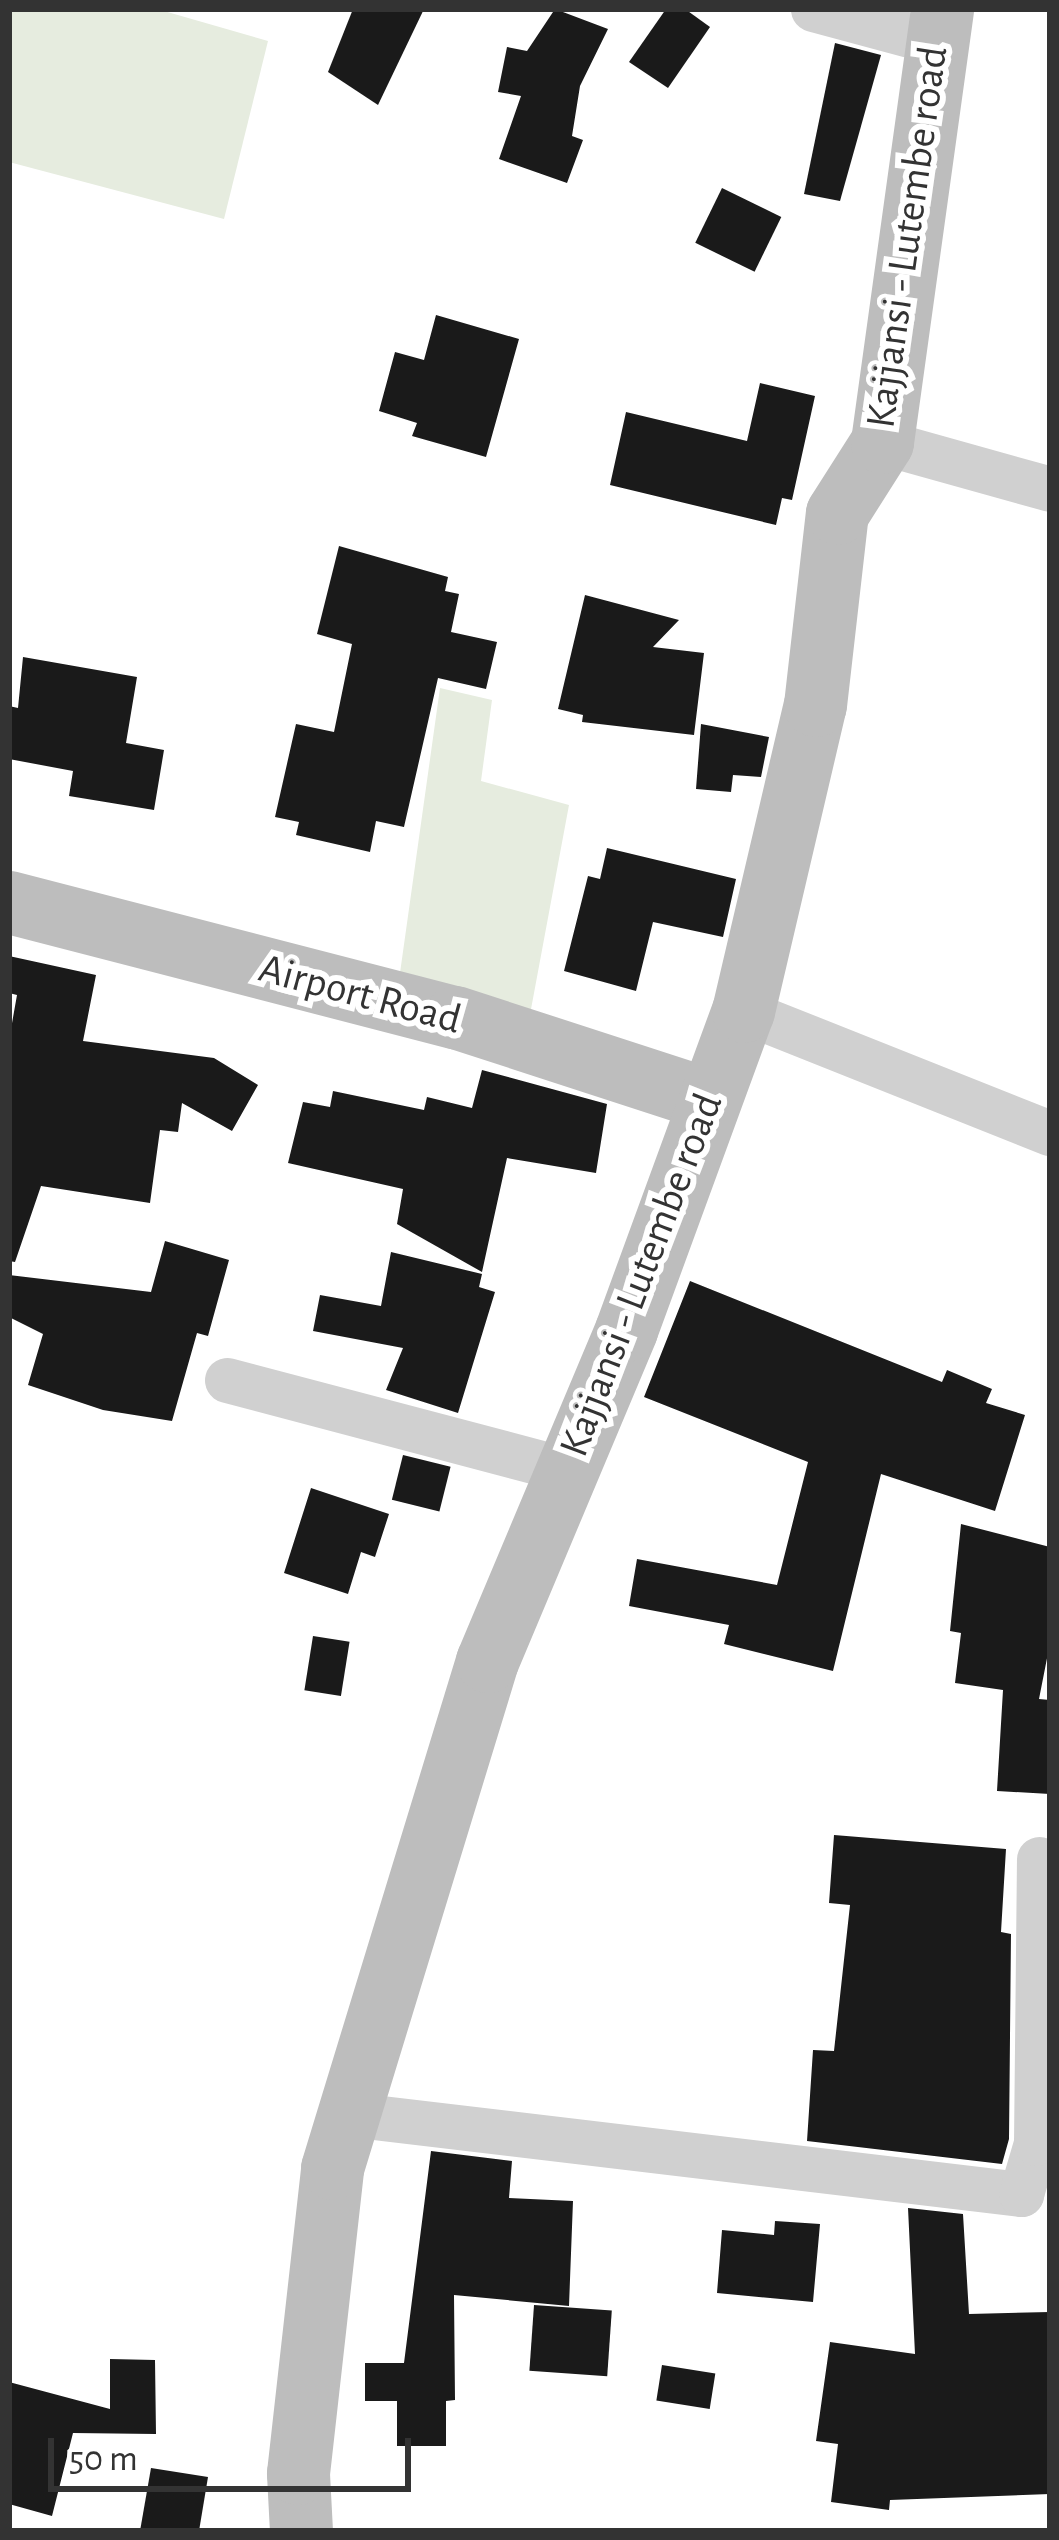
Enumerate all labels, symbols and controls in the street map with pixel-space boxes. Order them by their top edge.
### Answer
street label: Kajjansi - Lutembe road [855,43,959,431]
street label: Airport Road [253,943,467,1045]
street label: Kajjansi - Lutembe road [548,1086,734,1464]
scale bar [54,2414,417,2488]
text: 50 m [69,2441,138,2477]

